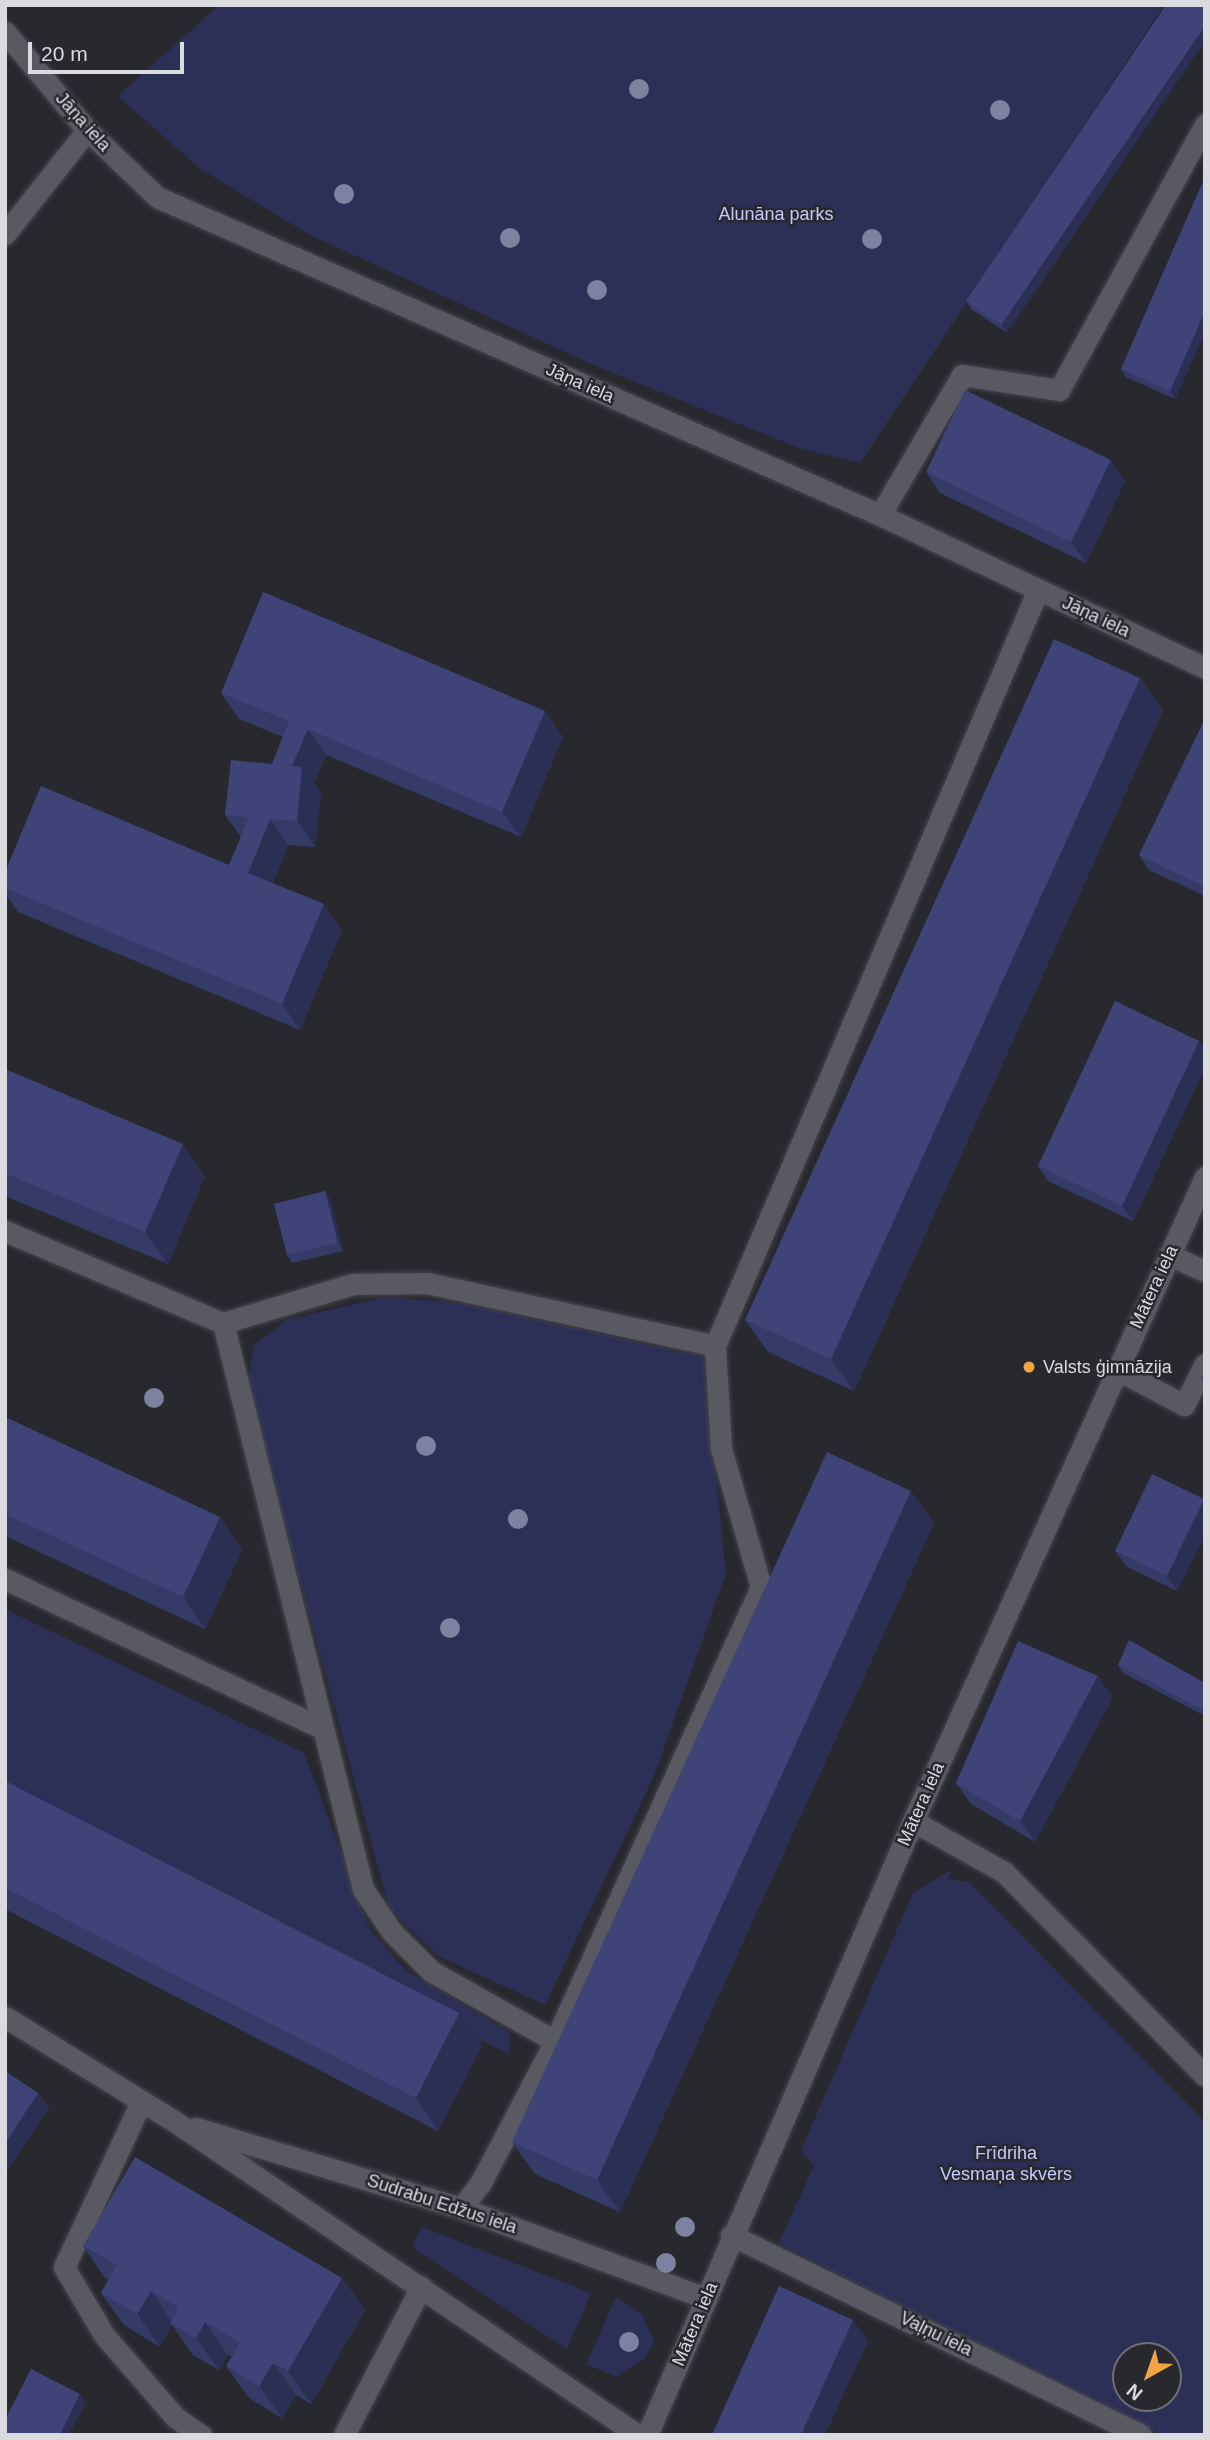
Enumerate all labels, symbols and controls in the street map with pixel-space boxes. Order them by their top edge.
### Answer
scale bar [32,28,187,72]
text: 20 m [41,42,88,65]
street label: Jāņa iela [51,88,115,156]
park label: Alunāna parks [718,203,834,225]
street label: Jāņa iela [543,358,617,408]
street label: Jāņa iela [1059,592,1133,642]
street label: Mātera iela [1125,1242,1183,1332]
place label: Valsts ģimnāzija [1043,1356,1172,1378]
marker: Valsts ģimnāzija [1021,1359,1037,1375]
street label: Mātera iela [893,1759,949,1849]
park label: Frīdriha Vesmaņa skvērs [940,2143,1072,2186]
street label: Sudrabu Edžus iela [364,2170,520,2238]
street label: Mātera iela [668,2279,722,2369]
street label: Vaļņu iela [896,2307,976,2361]
north arrow [1112,2342,1182,2412]
text: N [1122,2379,1146,2404]

